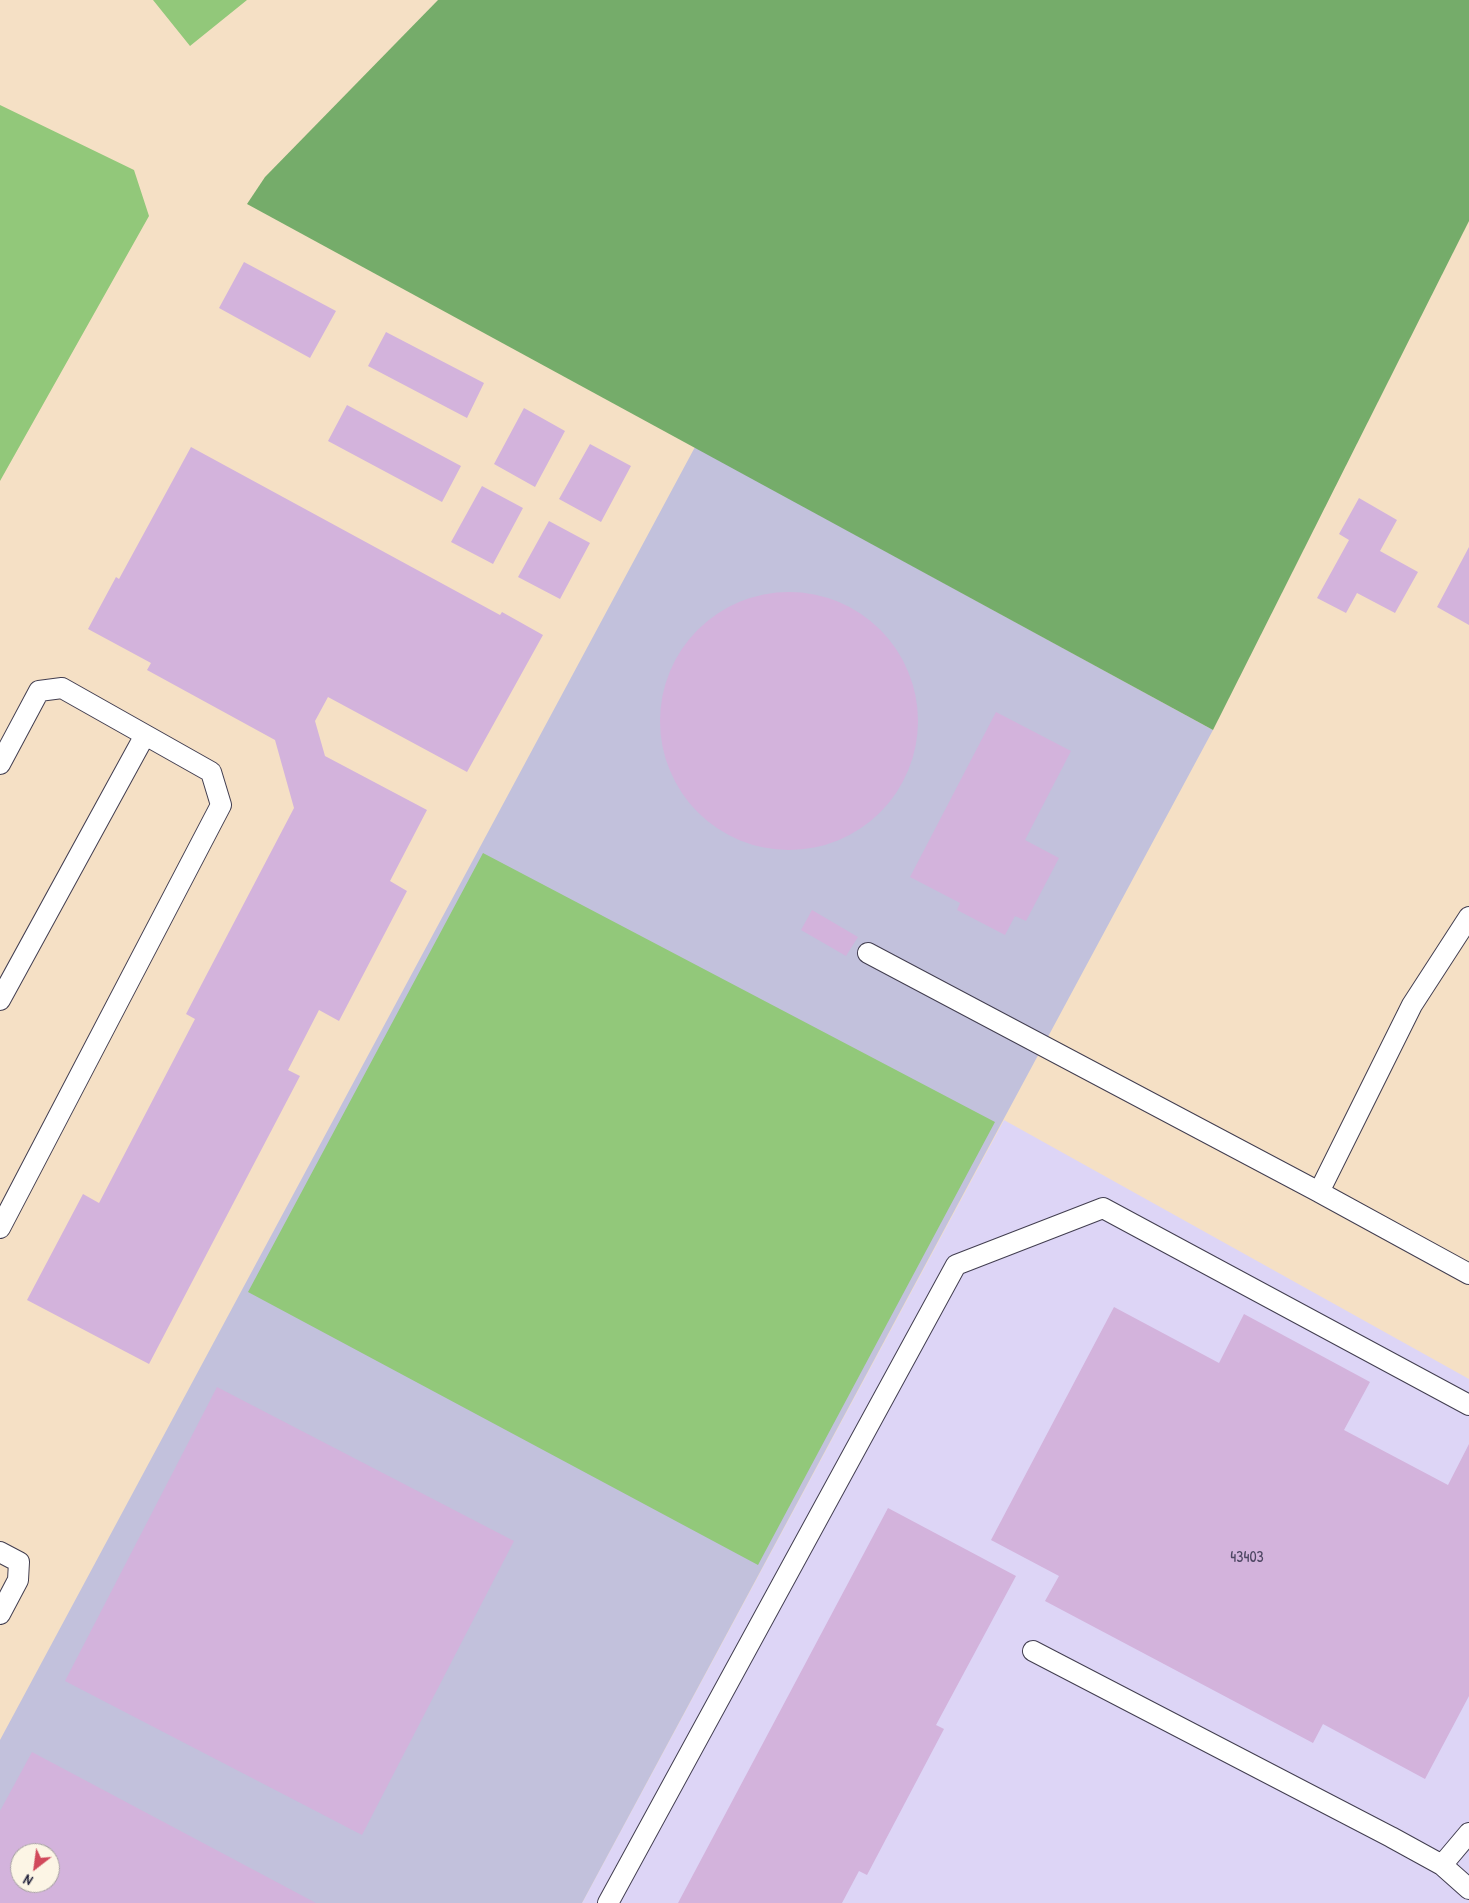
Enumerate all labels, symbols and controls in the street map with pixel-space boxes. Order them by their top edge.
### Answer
house number: 43403 [1230,1548,1264,1568]
north arrow [10,1843,60,1893]
text: N [20,1870,36,1891]

